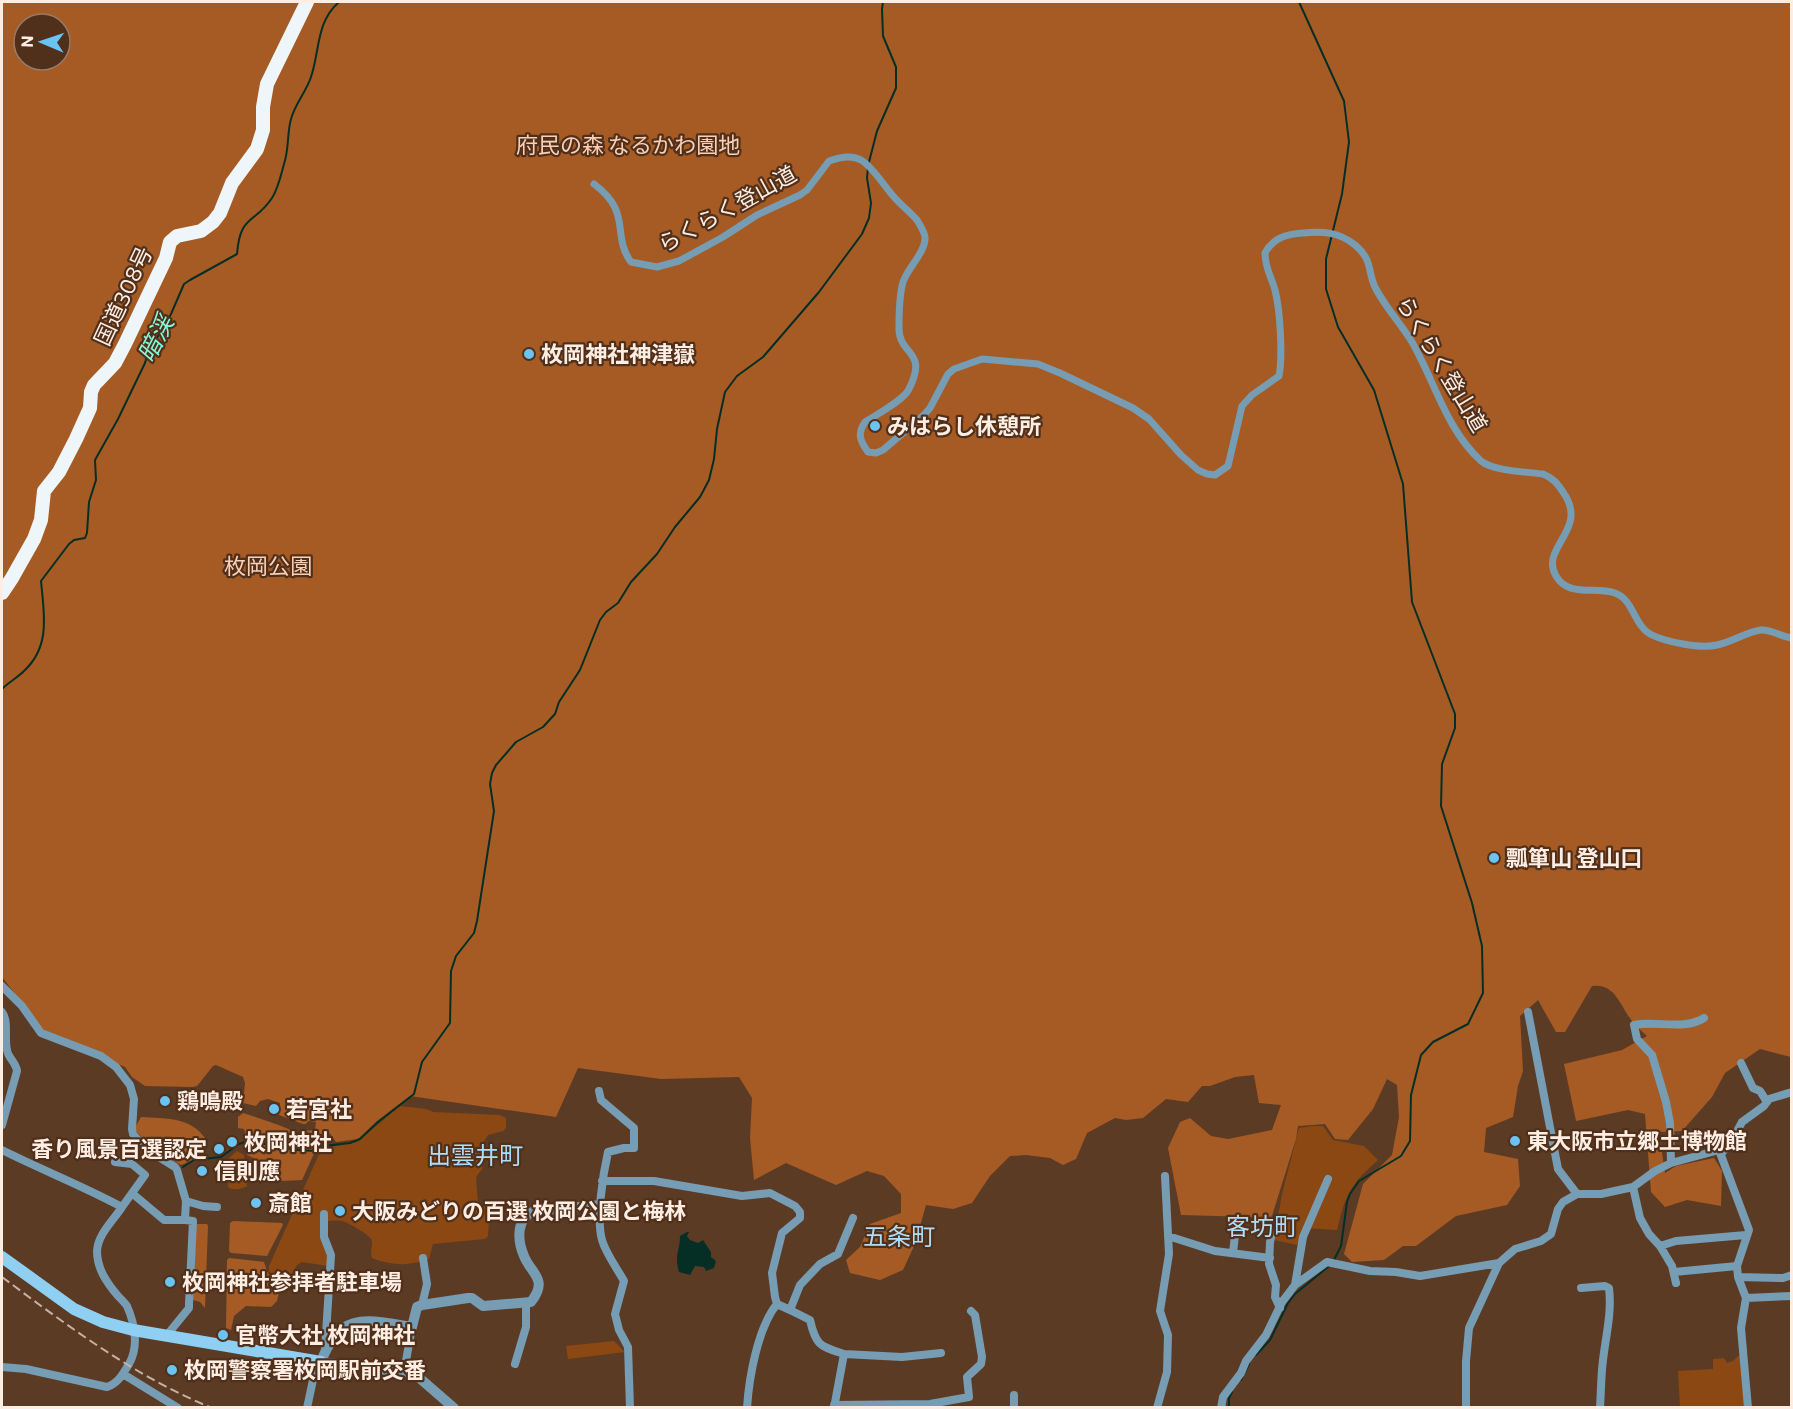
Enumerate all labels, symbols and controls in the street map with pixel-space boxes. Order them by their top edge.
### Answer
north arrow [12,12,72,72]
text: N [17,35,36,48]
park label: 府民の森 なるかわ園地 [516,131,740,158]
street label: らくらく登山道 [653,159,801,258]
street label: 国道308号 [88,242,157,350]
street label: らくらく登山道 [1391,291,1494,437]
water label: 暗渓 [131,308,180,366]
place label: 枚岡神社神津嶽 [541,340,695,367]
marker: 枚岡神社神津嶽 [522,347,536,361]
place label: みはらし休憩所 [887,412,1041,439]
marker: みはらし休憩所 [868,419,882,433]
park label: 枚岡公園 [224,552,312,579]
place label: 瓢箪山 登山口 [1506,844,1642,871]
marker: 瓢箪山 登山口 [1487,851,1501,865]
place label: 鶏鳴殿 [177,1087,243,1114]
marker: 鶏鳴殿 [158,1094,172,1108]
place label: 若宮社 [286,1095,352,1122]
marker: 若宮社 [267,1102,281,1116]
place label: 東大阪市立郷土博物館 [1527,1127,1747,1154]
place label: 枚岡神社 [244,1128,332,1155]
marker: 東大阪市立郷土博物館 [1508,1134,1522,1148]
place label: 香り風景百選認定 [31,1135,207,1162]
marker: 枚岡神社 [225,1135,239,1149]
district label: 出雲井町 [427,1140,523,1169]
marker: 香り風景百選認定 [212,1142,226,1156]
place label: 信則應 [214,1157,280,1184]
marker: 信則應 [195,1164,209,1178]
place label: 斎館 [268,1189,312,1216]
marker: 斎館 [249,1196,263,1210]
place label: 大阪みどりの百選 枚岡公園と梅林 [352,1197,686,1224]
marker: 大阪みどりの百選 枚岡公園と梅林 [333,1204,347,1218]
district label: 客坊町 [1226,1211,1298,1240]
district label: 五条町 [863,1221,935,1250]
place label: 枚岡神社参拝者駐車場 [182,1268,402,1295]
marker: 枚岡神社参拝者駐車場 [163,1275,177,1289]
place label: 官幣大社 枚岡神社 [235,1321,415,1348]
marker: 官幣大社 枚岡神社 [216,1328,230,1342]
place label: 枚岡警察署枚岡駅前交番 [184,1356,426,1383]
marker: 枚岡警察署枚岡駅前交番 [165,1363,179,1377]

